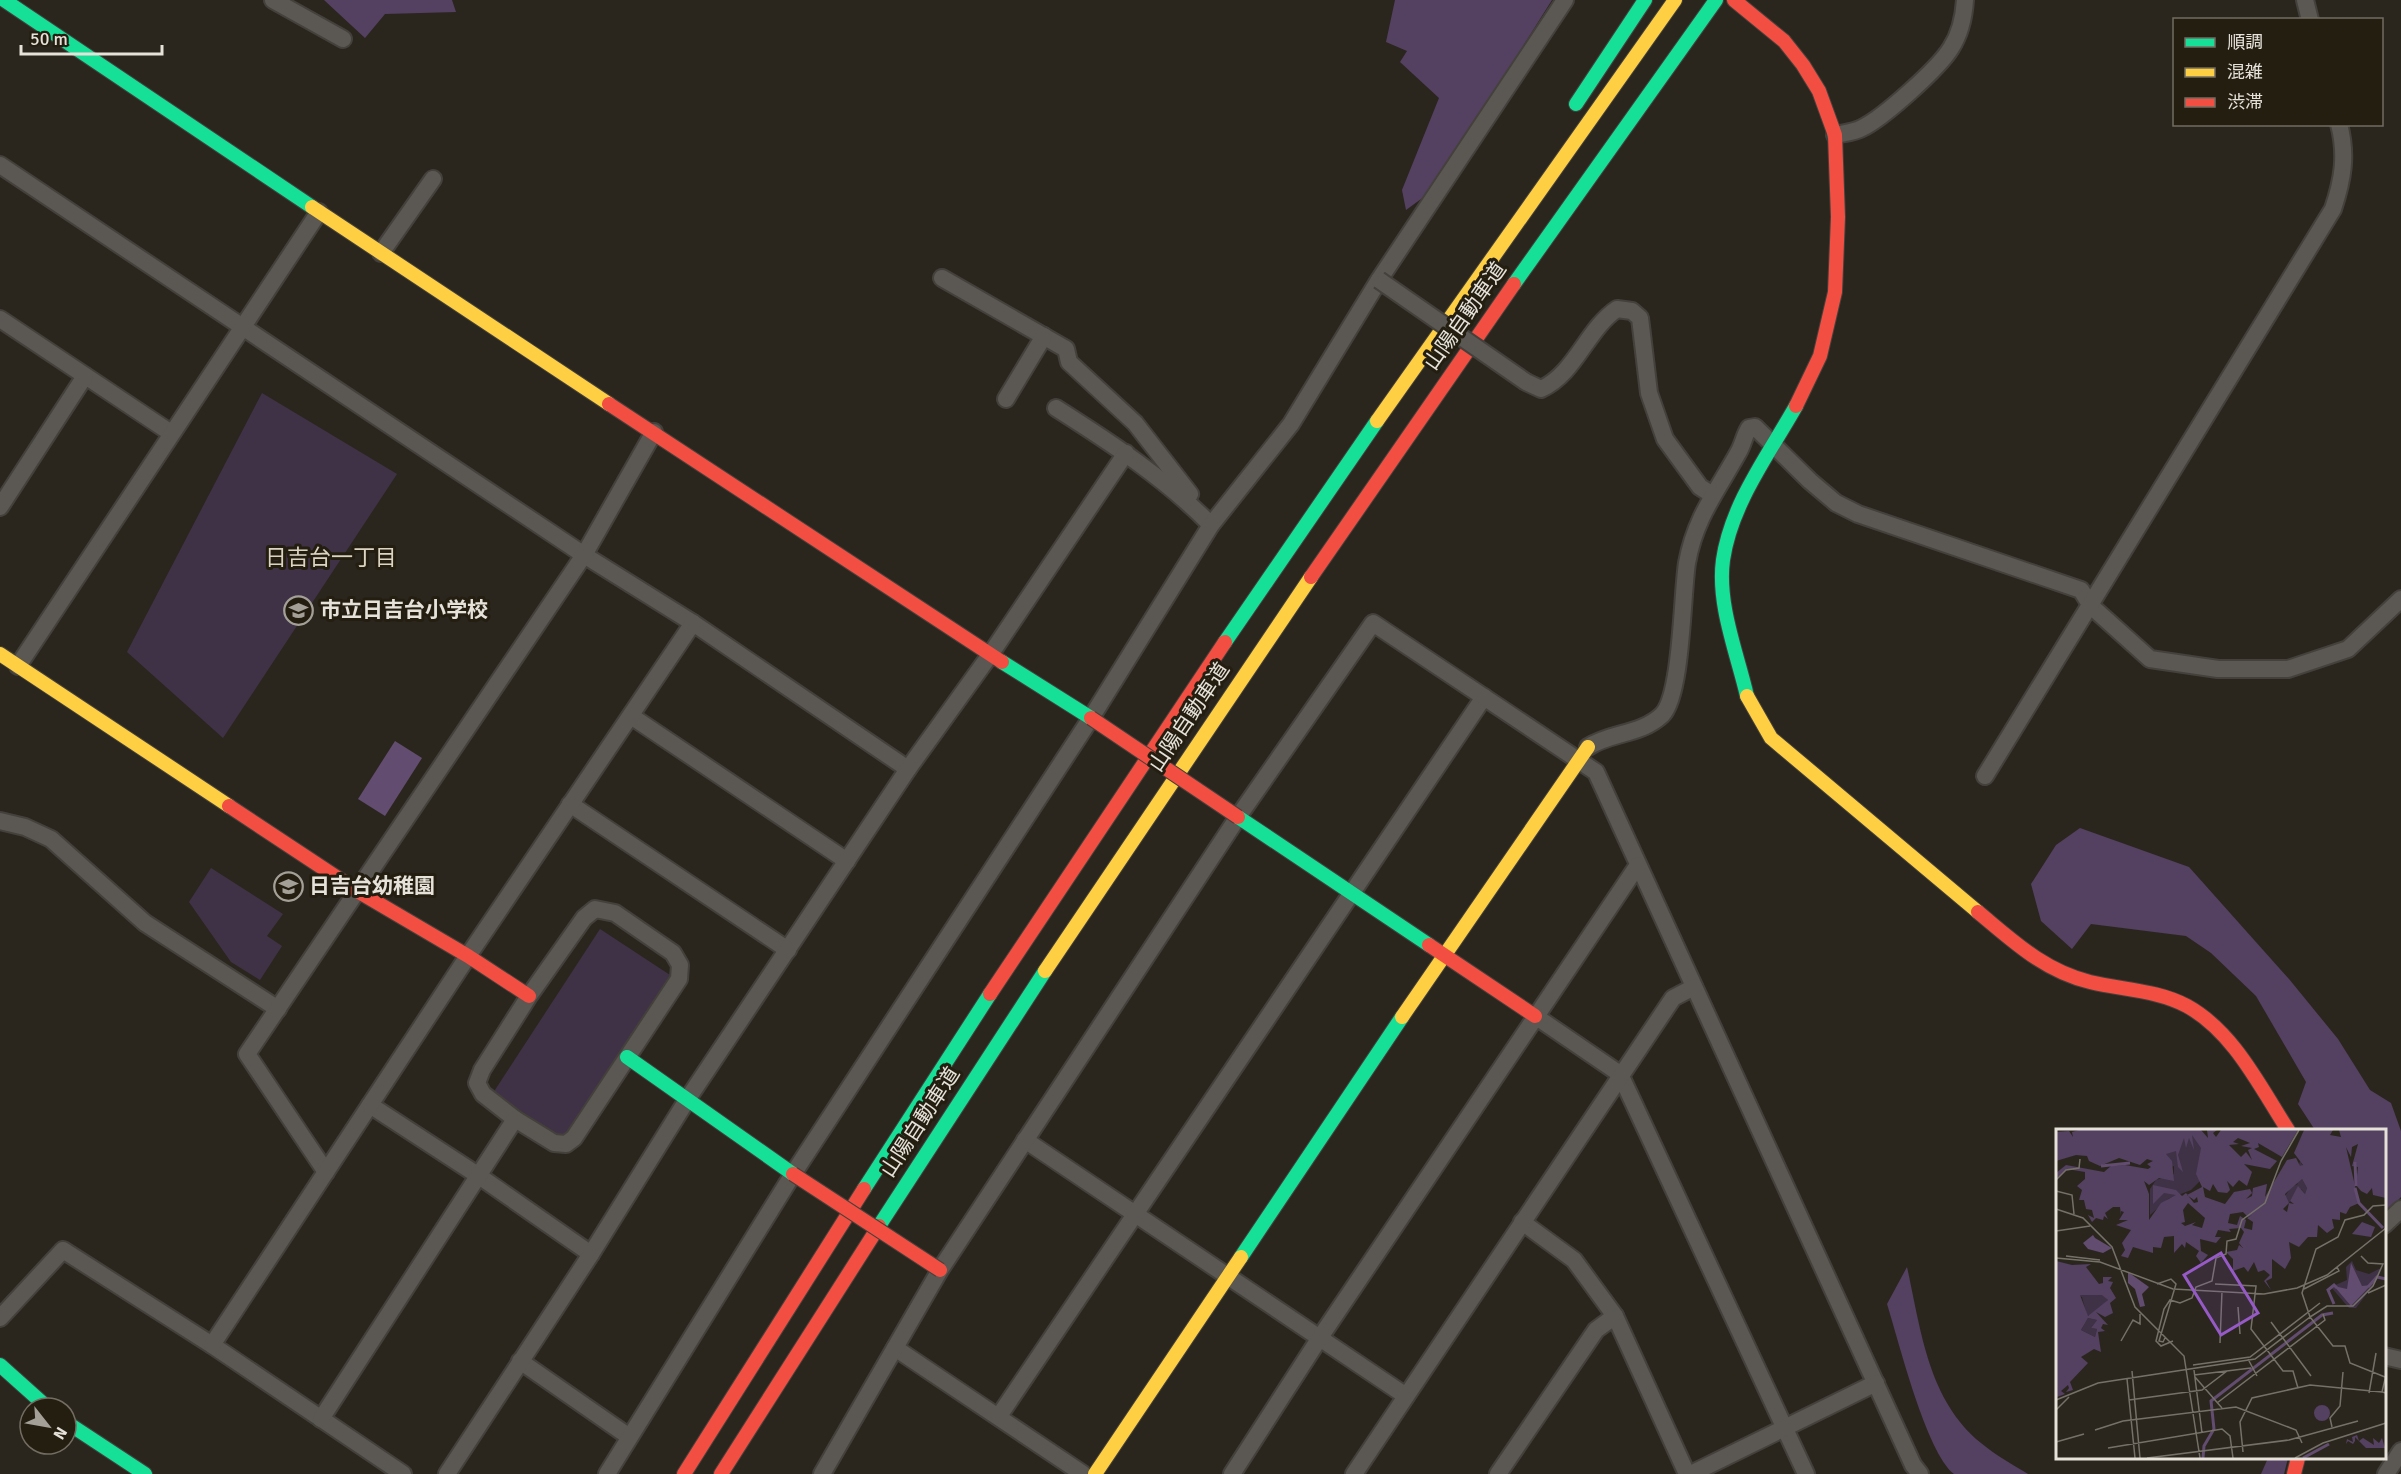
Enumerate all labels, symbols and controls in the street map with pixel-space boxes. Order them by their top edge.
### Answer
scale bar [21,18,162,56]
legend [2173,18,2383,126]
text: 50 m [30,28,68,50]
text: 順調 [2227,31,2263,53]
text: 混雑 [2227,61,2263,83]
text: 渋滞 [2227,91,2263,113]
street label: 山陽自動車道 [1418,257,1512,375]
district label: 日吉台一丁目 [265,544,397,571]
school or university icon: 市立日吉台小学校 [283,594,315,626]
place label: 市立日吉台小学校 [320,597,488,623]
street label: 山陽自動車道 [1143,658,1235,776]
school or university icon: 日吉台幼稚園 [272,870,304,902]
place label: 日吉台幼稚園 [309,873,435,899]
street label: 山陽自動車道 [875,1062,965,1182]
inset map [2056,1129,2386,1459]
north arrow [18,1396,78,1456]
text: N [49,1423,71,1443]

